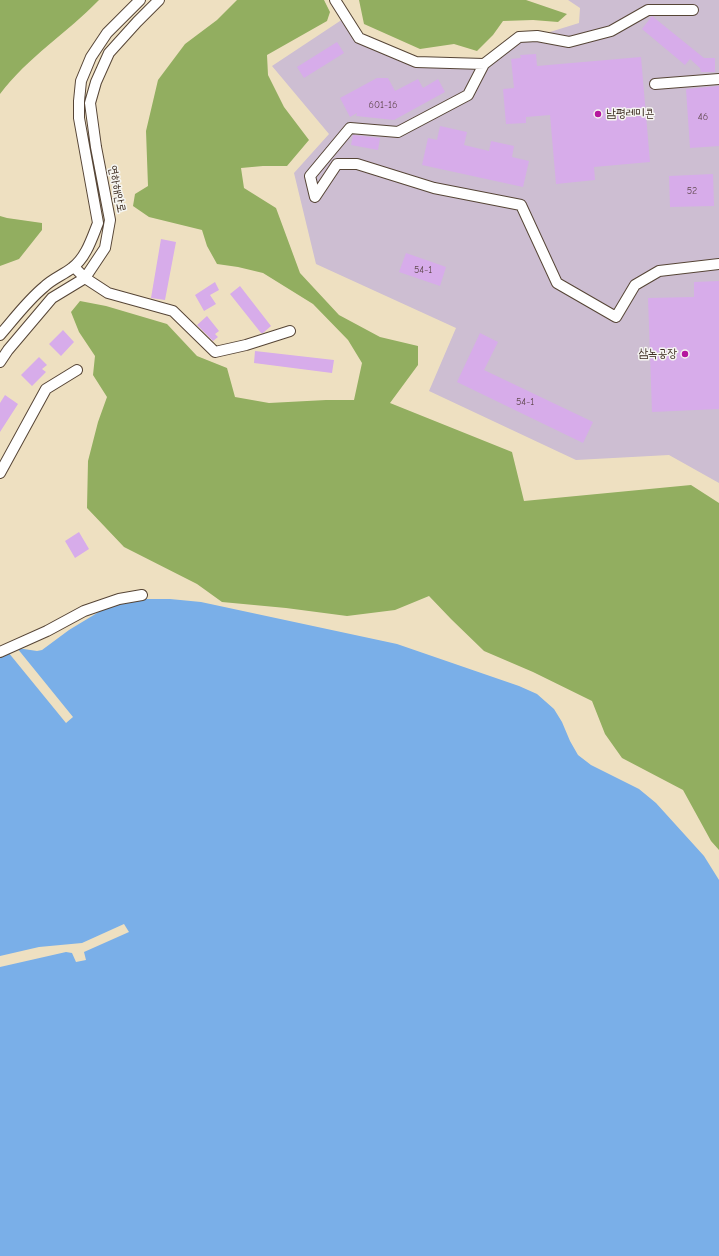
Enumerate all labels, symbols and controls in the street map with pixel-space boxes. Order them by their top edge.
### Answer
house number: 601-16 [369,99,397,111]
place label: 남평레미콘 [606,107,654,121]
marker: 남평레미콘 [593,109,603,119]
house number: 46 [698,111,708,123]
street label: 연하해안로 [105,164,129,214]
house number: 52 [687,185,697,197]
house number: 54-1 [414,264,432,276]
place label: 삼녹공장 [638,347,677,361]
marker: 삼녹공장 [680,349,690,359]
house number: 54-1 [516,396,534,408]

